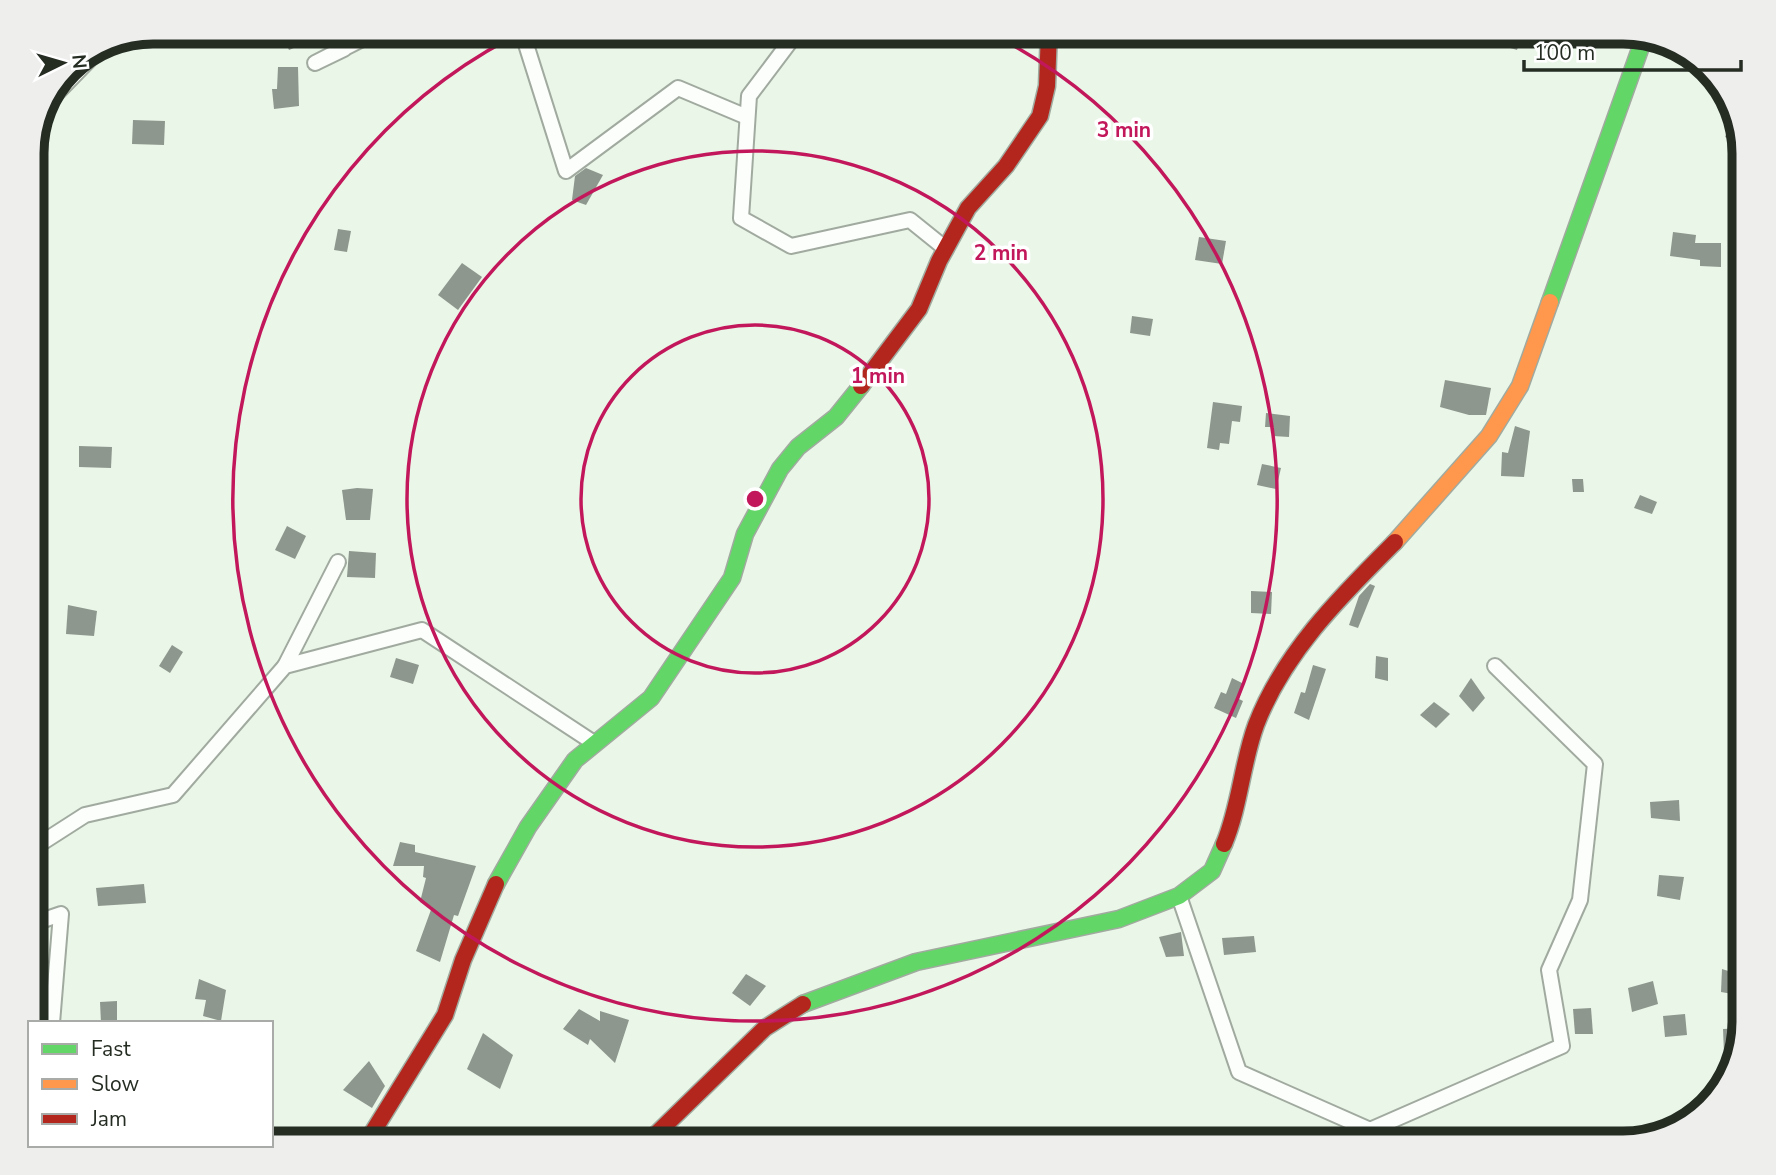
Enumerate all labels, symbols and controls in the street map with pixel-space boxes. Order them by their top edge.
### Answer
north arrow [28,28,98,98]
scale bar [1524,28,1741,72]
text: 100 m [1534,39,1595,67]
text: N [65,53,93,70]
text: 3 min [1097,116,1151,144]
text: 2 min [974,239,1028,267]
text: 1 min [851,362,905,390]
centre of rings [743,487,767,511]
legend [28,1021,273,1147]
text: Fast [91,1035,131,1063]
text: Slow [91,1070,140,1098]
text: Jam [90,1105,127,1133]

